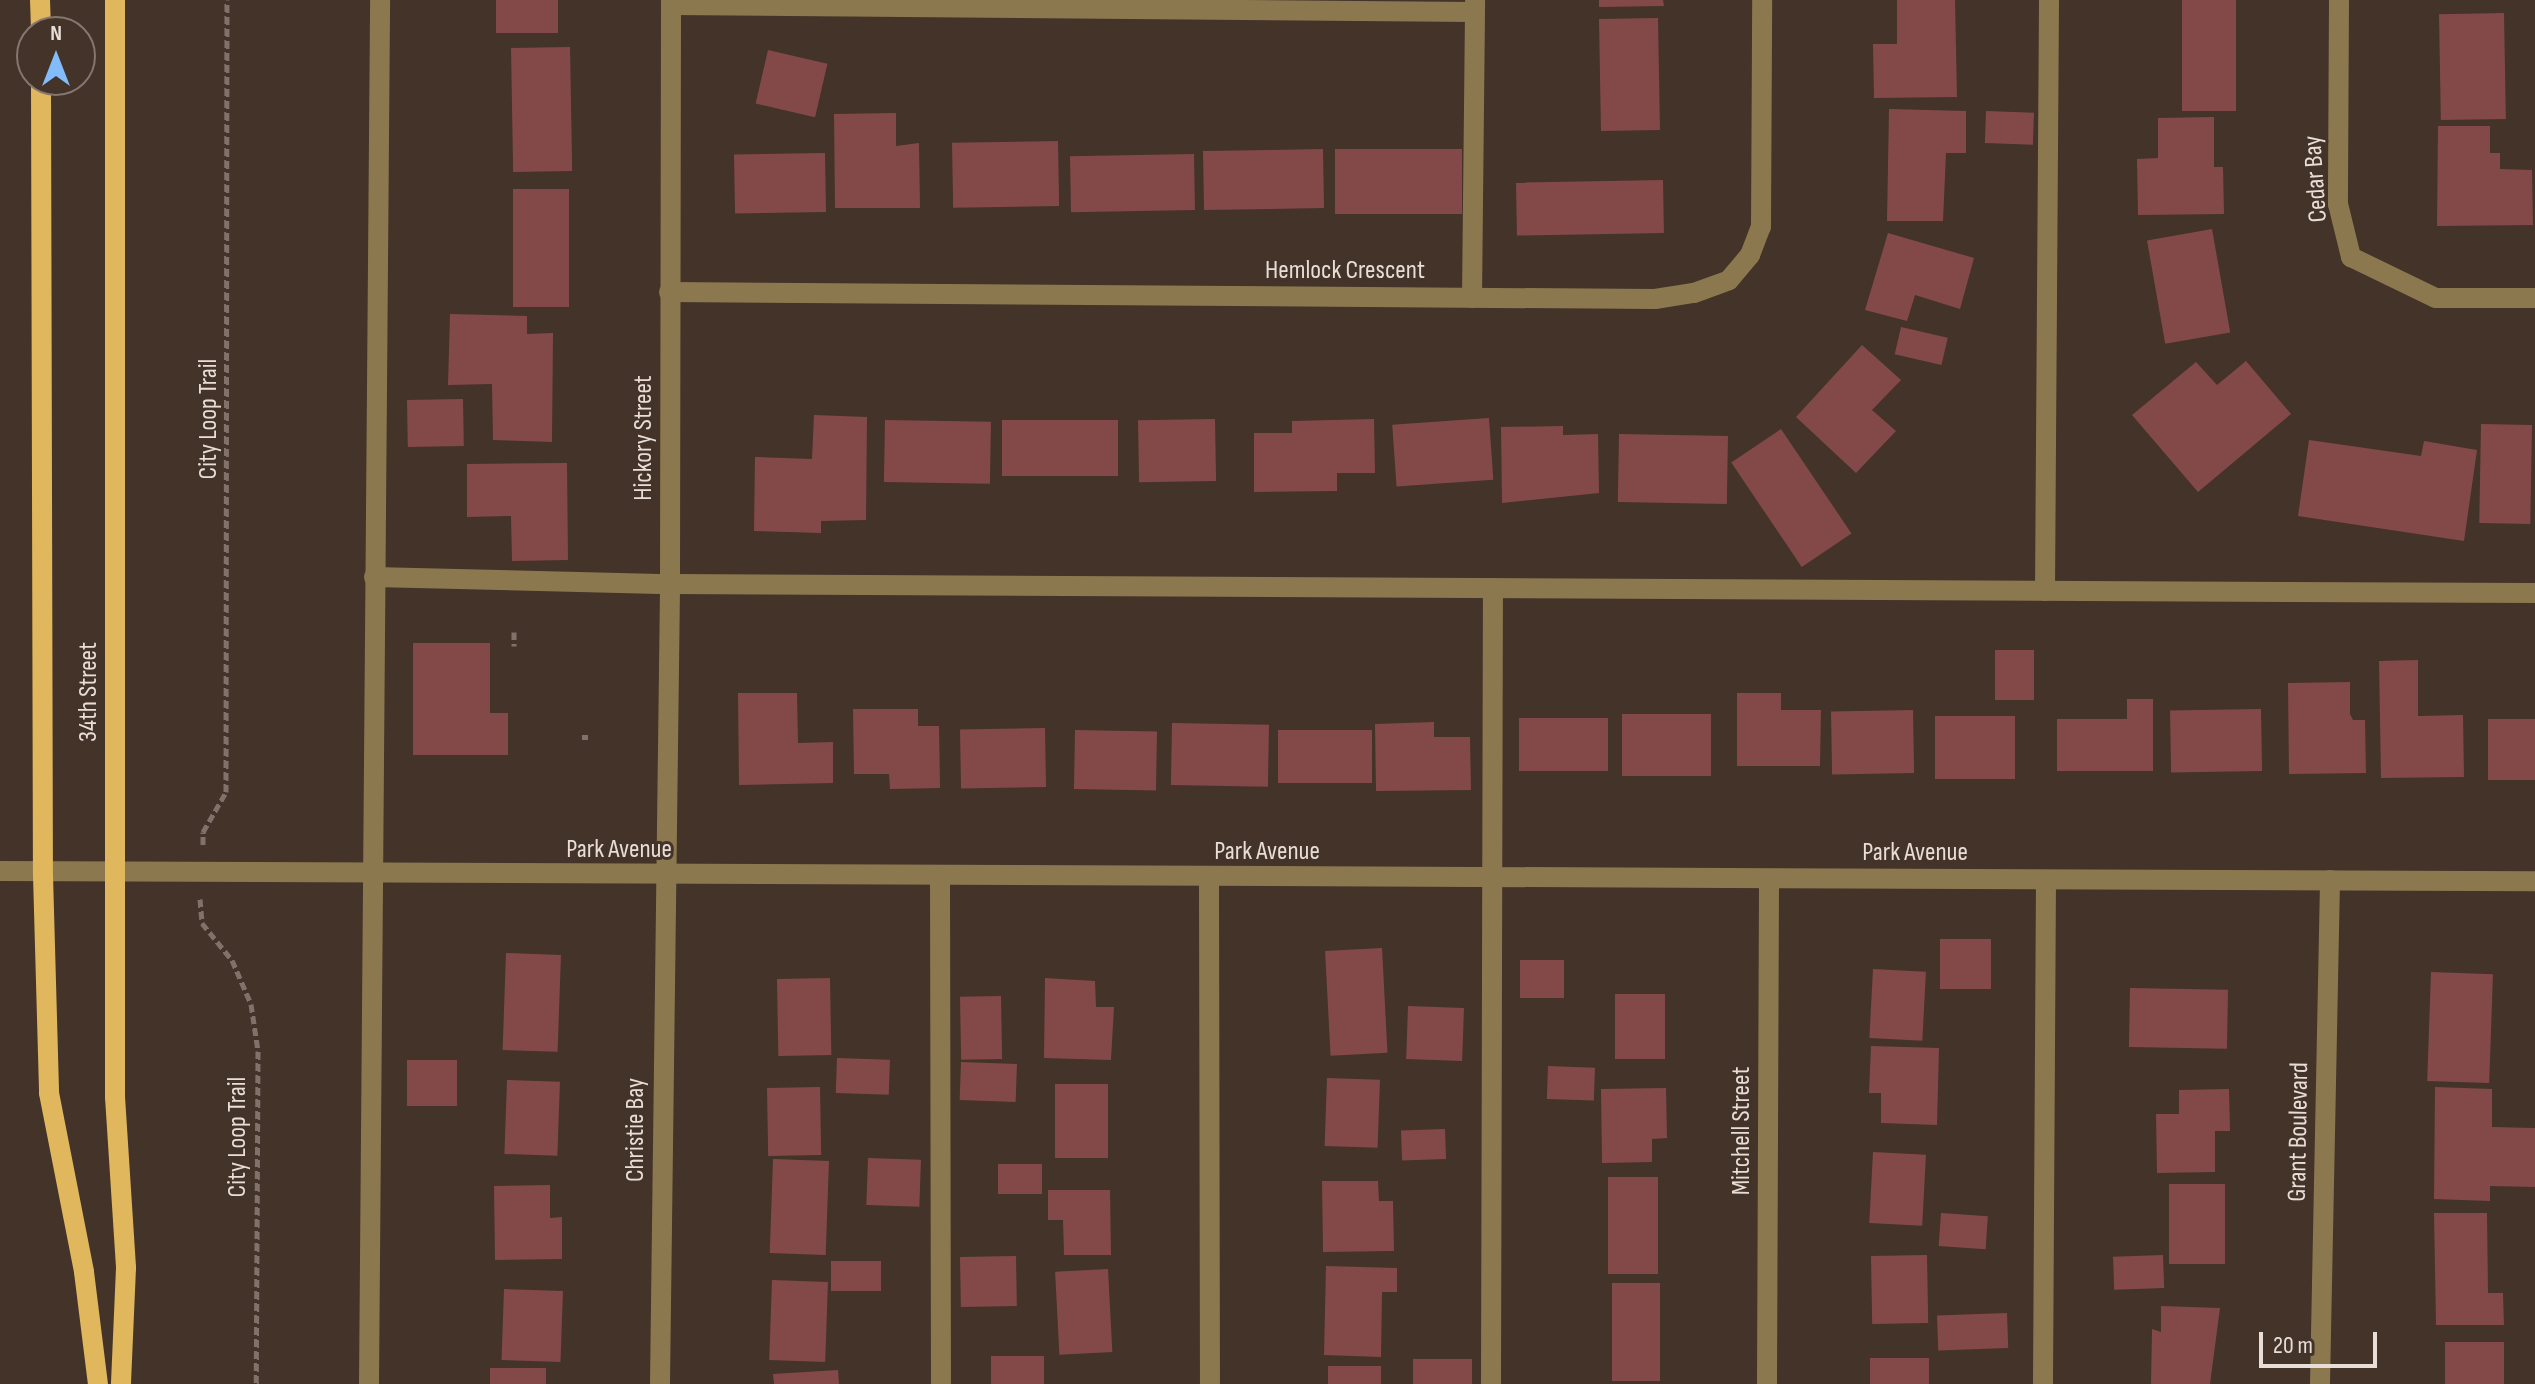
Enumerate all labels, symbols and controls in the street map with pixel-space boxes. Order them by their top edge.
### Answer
north arrow [16,16,96,96]
text: N [50,20,62,47]
street label: Cedar Bay [2297,135,2335,223]
street label: Hemlock Crescent [1265,255,1425,287]
street label: City Loop Trail [193,359,225,479]
street label: Hickory Street [628,375,660,501]
street label: 34th Street [73,642,105,742]
street label: Park Avenue [566,834,672,866]
street label: Park Avenue [1214,836,1320,868]
street label: Park Avenue [1862,837,1968,869]
street label: Grant Boulevard [2282,1062,2316,1202]
street label: Mitchell Street [1726,1067,1758,1195]
street label: City Loop Trail [222,1077,254,1197]
street label: Christie Bay [620,1078,652,1182]
scale bar [2263,1316,2381,1366]
text: 20 m [2273,1331,2313,1360]

